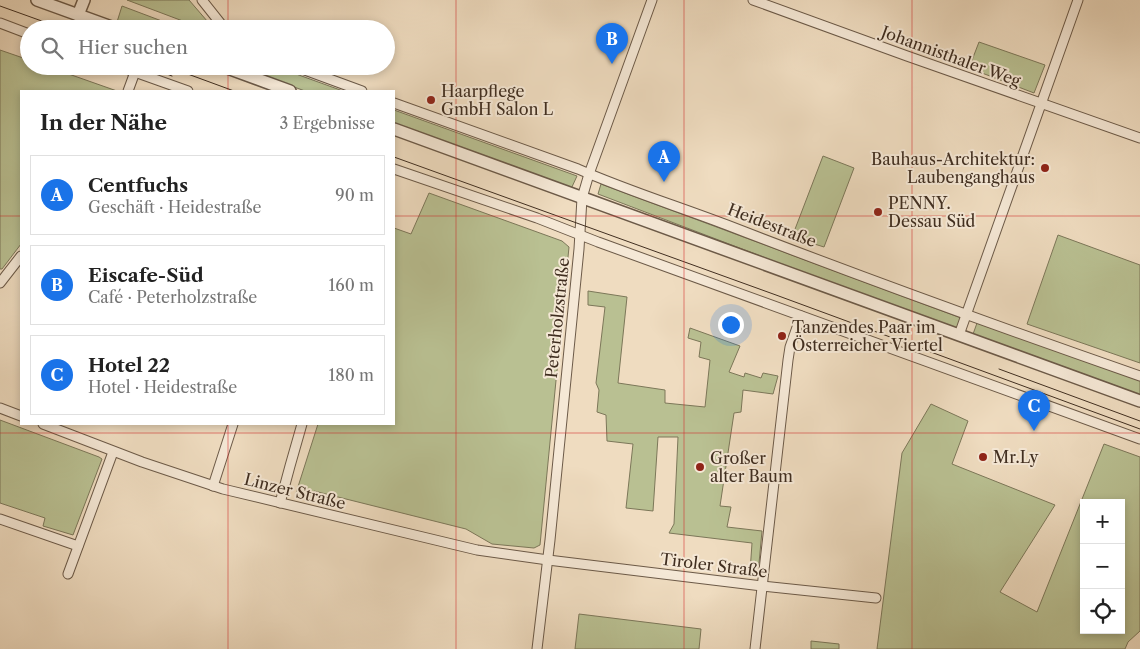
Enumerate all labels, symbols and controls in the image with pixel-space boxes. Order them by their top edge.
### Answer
search box [20,20,395,75]
street label: Johannisthaler Weg [876,20,1024,91]
pin: B [596,23,628,64]
icon: search [38,34,66,62]
text: Hier suchen [78,36,188,59]
place label: Haarpflege GmbH Salon L [441,81,554,119]
marker: Haarpflege GmbH Salon L [425,94,437,106]
text: In der Nähe [40,110,167,135]
text: 3 Ergebnisse [279,113,375,133]
pin: A [648,141,680,182]
place label: Bauhaus-Architektur: Laubenganghaus [871,149,1035,187]
marker: Bauhaus-Architektur: Laubenganghaus [1039,162,1051,174]
text: Centfuchs [88,174,188,197]
text: A [51,185,63,205]
text: 90 m [335,185,374,205]
place label: PENNY. Dessau Süd [888,193,976,231]
text: Geschäft · Heidestraße [88,197,261,217]
street label: Heidestraße [725,199,819,251]
marker: PENNY. Dessau Süd [872,206,884,218]
street label: Peterholzstraße [541,257,573,379]
text: Eiscafe-Süd [88,264,204,287]
text: B [51,275,63,295]
text: 160 m [329,275,374,295]
text: Café · Peterholzstraße [88,287,257,307]
your location [718,312,744,338]
place label: Tanzendes Paar im Österreicher Viertel [792,317,943,355]
marker: Tanzendes Paar im Österreicher Viertel [776,330,788,342]
text: Hotel 22 [88,354,170,377]
text: C [51,365,63,385]
text: 180 m [328,365,374,385]
text: Hotel · Heidestraße [88,377,237,397]
pin: C [1018,390,1050,431]
place label: Mr.Ly [993,447,1039,467]
place label: Großer alter Baum [710,448,793,486]
marker: Mr.Ly [977,451,989,463]
marker: Großer alter Baum [694,461,706,473]
street label: Linzer Straße [242,469,348,513]
map controls [1080,499,1125,634]
button: + [1080,499,1125,544]
button: − [1080,544,1125,589]
street label: Tiroler Straße [659,549,769,581]
button: locate [1080,589,1125,634]

